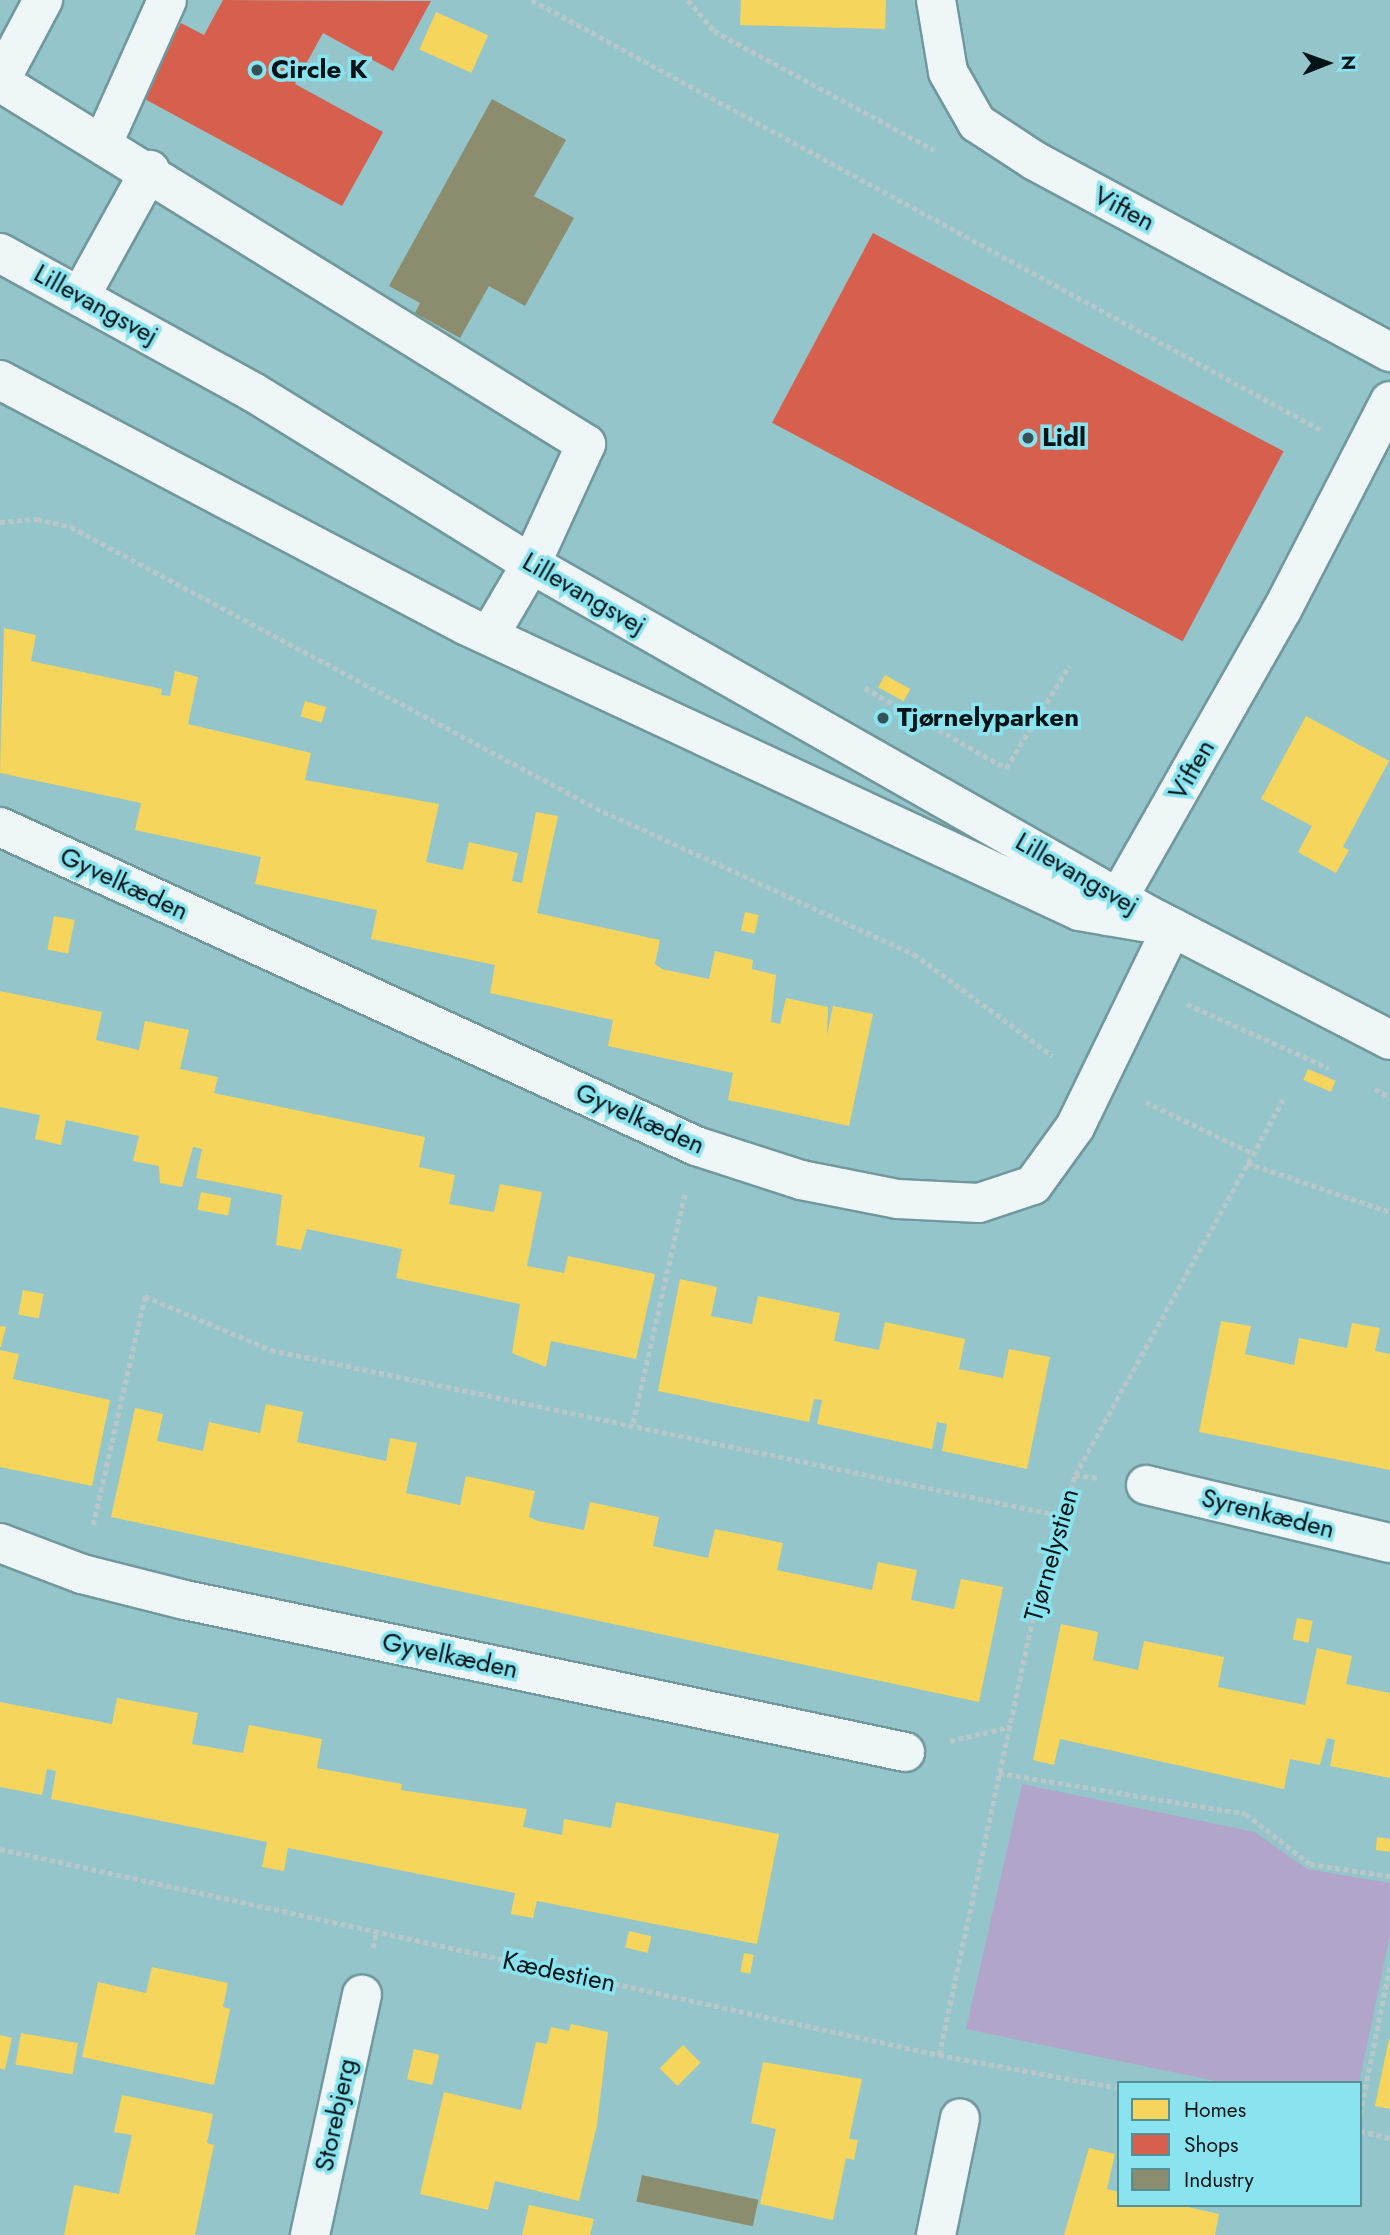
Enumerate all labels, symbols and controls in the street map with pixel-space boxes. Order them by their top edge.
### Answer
north arrow [1292,28,1362,98]
place label: Circle K [271,54,367,86]
text: N [1335,55,1362,70]
marker: Circle K [249,62,265,78]
street label: Viften [1088,180,1160,238]
street label: Lillevangsvej [28,258,164,352]
place label: Lidl [1042,422,1086,454]
marker: Lidl [1020,430,1036,446]
street label: Lillevangsvej [517,546,651,642]
place label: Tjørnelyparken [897,702,1079,734]
marker: Tjørnelyparken [875,710,891,726]
street label: Viften [1162,734,1222,806]
street label: Lillevangsvej [1010,826,1144,922]
street label: Gyvelkæden [55,841,193,927]
street label: Gyvelkæden [571,1077,709,1161]
street label: Syrenkæden [1198,1482,1338,1546]
street label: Tjørnelystien [1018,1485,1086,1625]
street label: Gyvelkæden [379,1626,521,1686]
street label: Kædestien [500,1945,618,1999]
street label: Storebjerg [309,2056,363,2174]
legend [1117,2081,1362,2207]
text: Homes [1184,2095,1246,2125]
text: Shops [1184,2130,1238,2160]
text: Industry [1184,2165,1254,2195]

